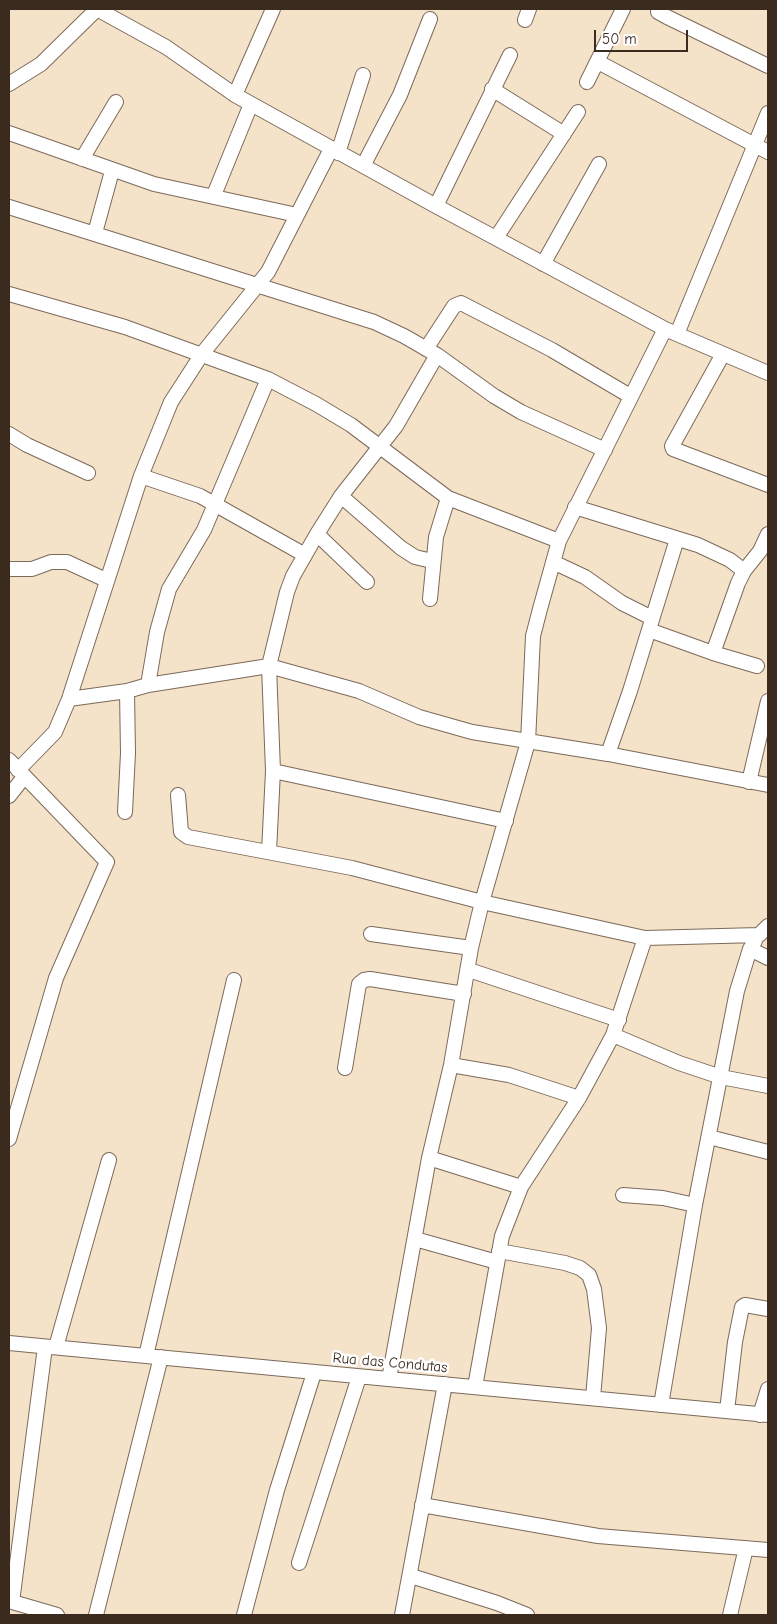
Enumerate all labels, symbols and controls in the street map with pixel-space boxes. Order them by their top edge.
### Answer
scale bar [597,20,691,52]
text: 50 m [602,30,637,48]
street label: Rua das Condutas [332,1349,448,1377]

